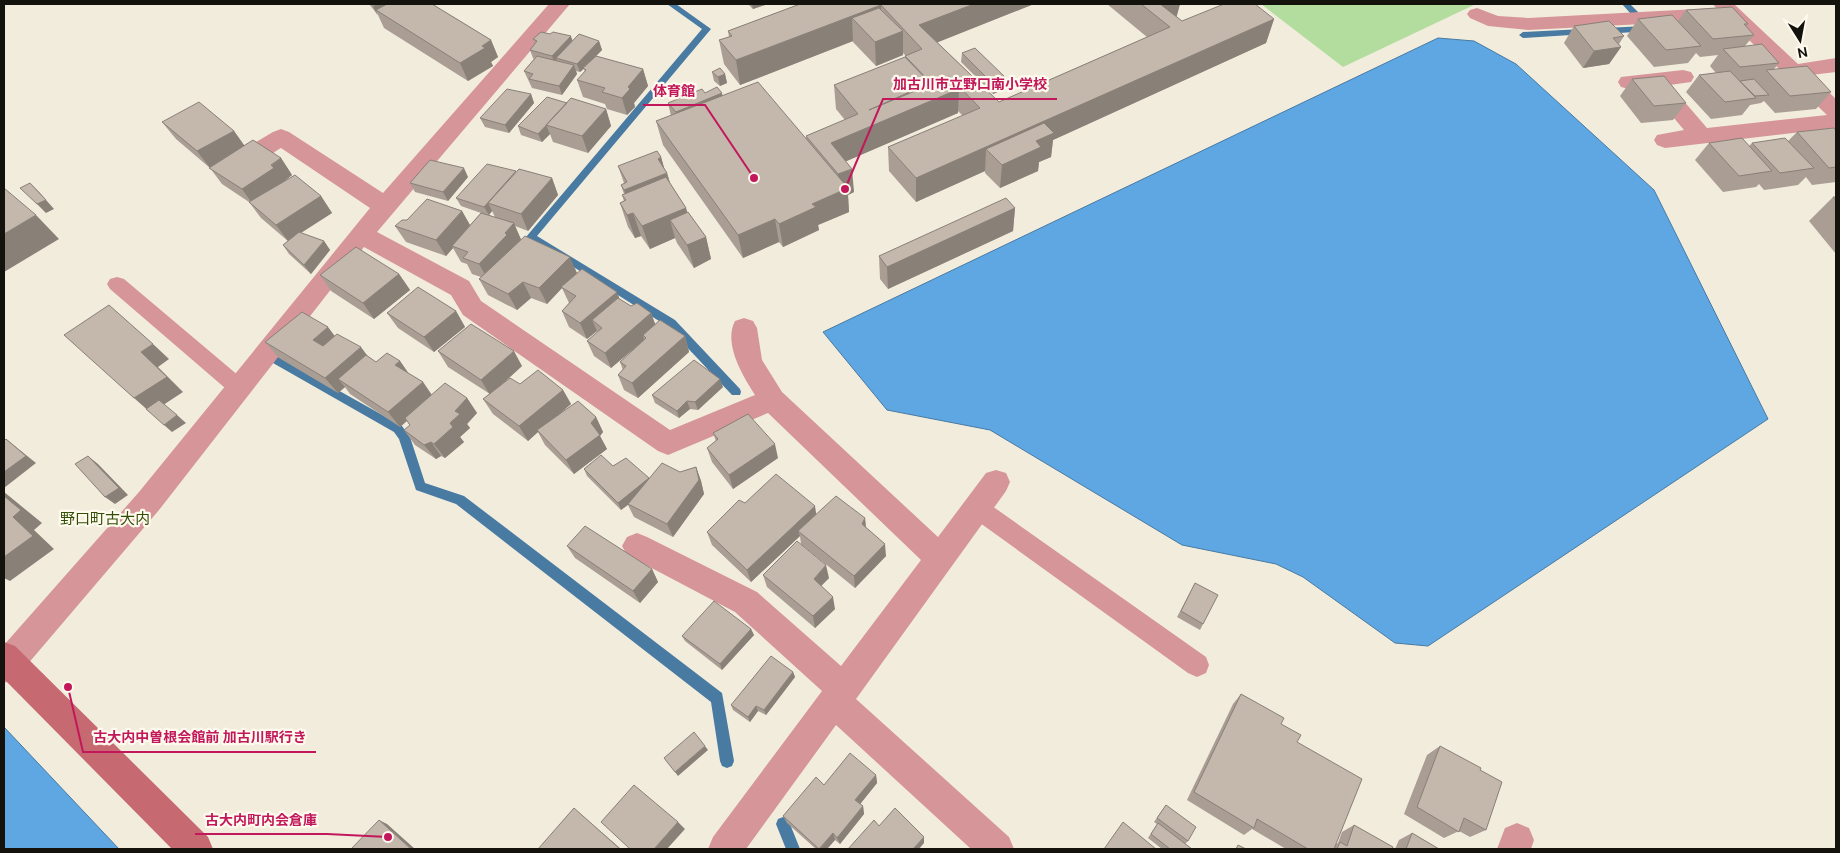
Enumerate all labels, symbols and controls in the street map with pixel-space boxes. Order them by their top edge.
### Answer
north arrow [1775,15,1825,65]
text: N [1796,44,1809,62]
callout: 加古川市立野口南小学校 [883,70,1057,99]
callout: 体育館 [643,76,705,105]
text: 加古川市立野口南小学校 [893,76,1047,92]
text: 体育館 [653,83,695,99]
district label: 野口町古大内 [60,510,150,527]
callout: 古大内中曽根会館前 加古川駅行き [83,723,316,752]
text: 古大内中曽根会館前 加古川駅行き [93,729,307,745]
callout: 古大内町内会倉庫 [195,805,327,834]
text: 古大内町内会倉庫 [205,812,317,828]

